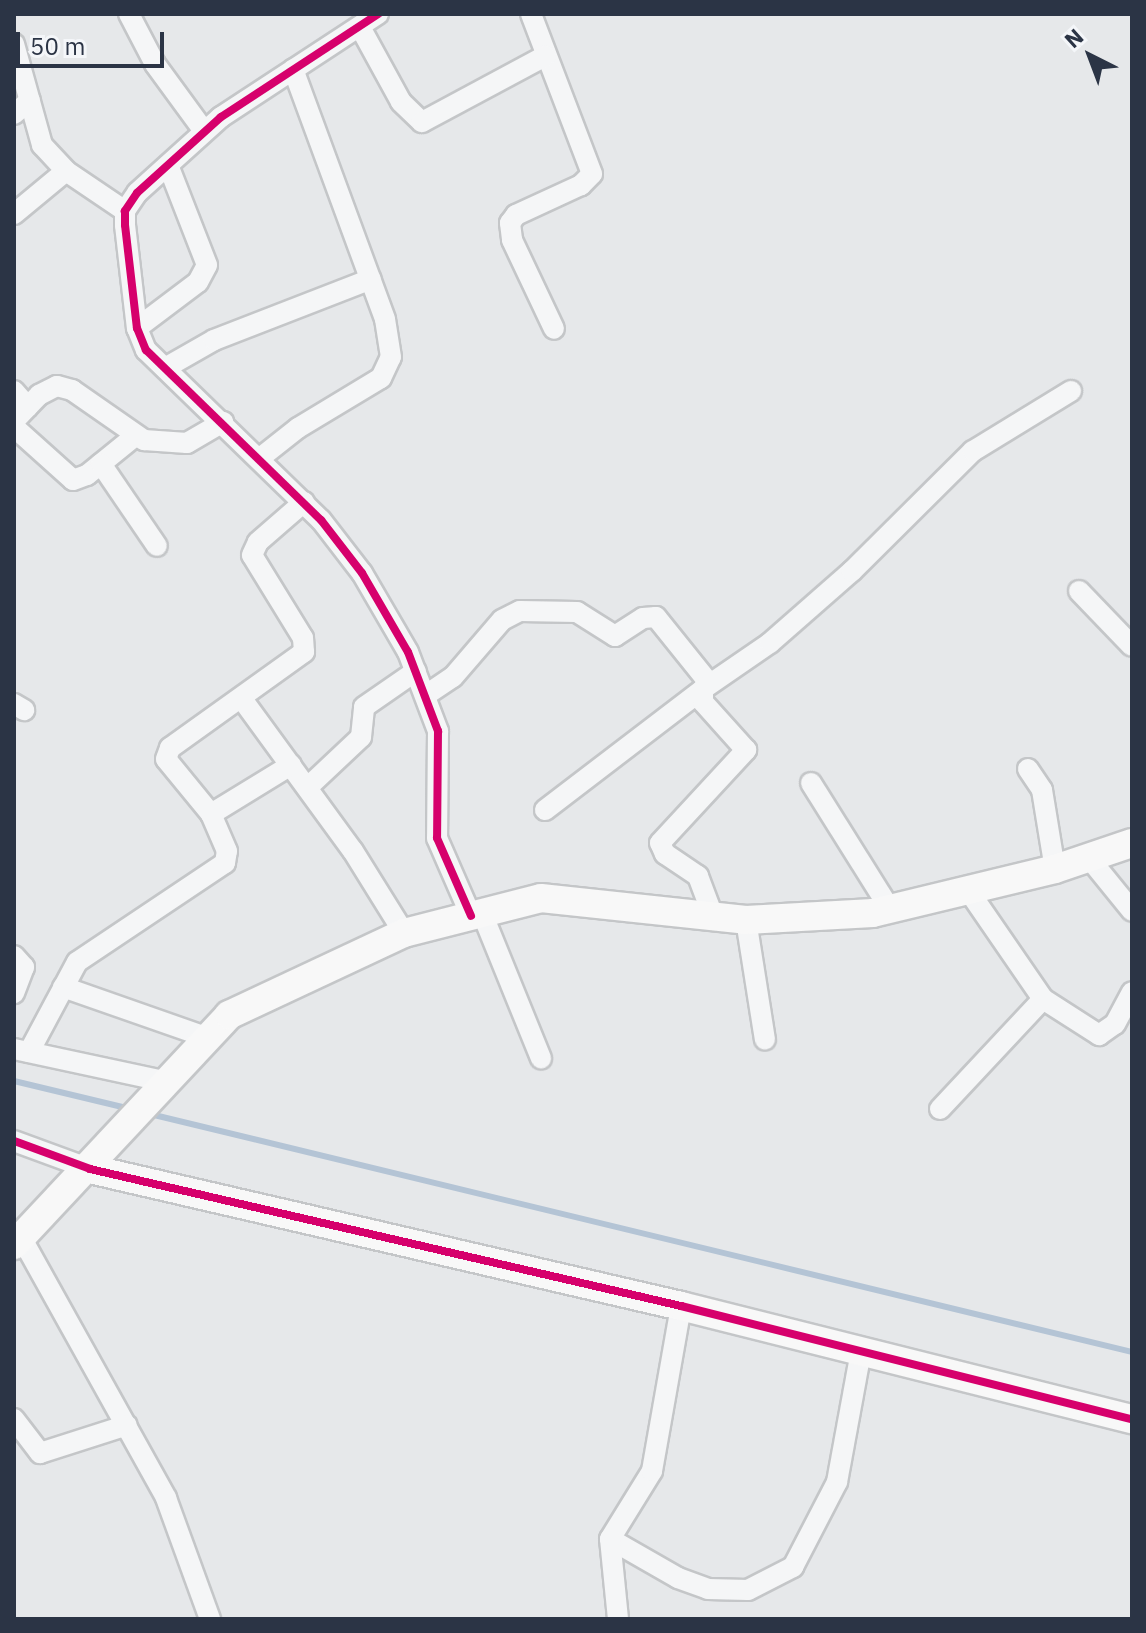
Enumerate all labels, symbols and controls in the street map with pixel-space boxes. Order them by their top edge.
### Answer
scale bar [20,16,168,66]
north arrow [1050,16,1130,96]
text: N [1058,22,1089,54]
text: 50 m [30,30,85,62]

